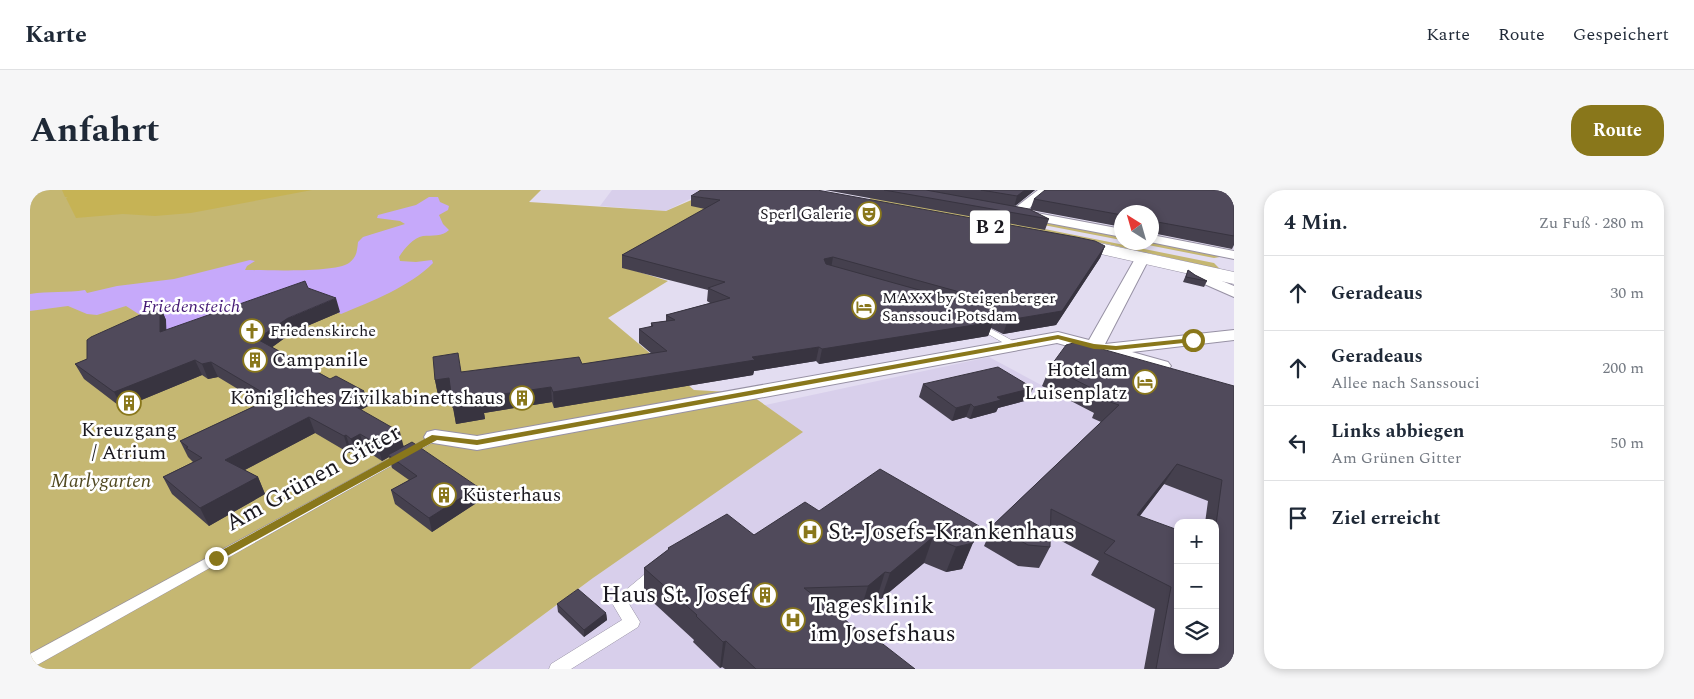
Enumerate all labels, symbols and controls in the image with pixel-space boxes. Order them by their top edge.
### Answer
text: Karte [25,17,87,53]
text: Karte [1426,21,1470,48]
text: Route [1498,21,1545,48]
text: Gespeichert [1573,21,1669,48]
text: Anfahrt [30,104,160,157]
button: Route [1571,105,1664,156]
theatre icon: Sperl Galerie [856,201,882,227]
place label: Sperl Galerie [760,202,852,226]
north arrow [1114,205,1159,250]
text: 4 Min. [1284,207,1348,239]
road number: B 2 [970,211,1010,244]
text: Zu Fuß · 280 m [1539,211,1644,235]
icon: ahead [1284,279,1312,307]
text: Geradeaus [1331,279,1423,308]
text: 30 m [1610,281,1644,305]
place label: MAXX by Steigenberger Sanssouci Potsdam [882,286,1056,328]
water label: Friedensteich [142,293,240,320]
hotel icon: MAXX by Steigenberger Sanssouci Potsdam [851,294,877,320]
church icon: Friedenskirche [239,318,265,344]
place label: Friedenskirche [270,319,376,343]
route start [1182,329,1205,352]
text: Geradeaus [1331,342,1423,371]
place label: Campanile [272,345,368,375]
building icon: Campanile [242,347,268,373]
icon: ahead [1284,354,1312,382]
place label: Hotel am Luisenplatz [1024,355,1128,408]
text: 200 m [1602,356,1644,380]
hotel icon: Hotel am Luisenplatz [1132,369,1158,395]
text: Allee nach Sanssouci [1331,371,1480,395]
place label: Königliches Zivilkabinettshaus [230,383,504,413]
building icon: Königliches Zivilkabinettshaus [509,385,535,411]
building icon: Kreuzgang / Atrium [116,390,142,416]
place label: Kreuzgang / Atrium [81,415,177,468]
street label: Am Grünen Gitter [219,415,407,541]
text: Links abbiegen [1331,417,1465,446]
icon: left [1284,429,1312,457]
text: 50 m [1610,431,1644,455]
text: Am Grünen Gitter [1331,446,1461,470]
park label: Marlygarten [51,466,152,496]
place label: Küsterhaus [462,480,561,510]
building icon: Küsterhaus [431,482,457,508]
icon: arrive [1284,504,1312,532]
text: Ziel erreicht [1331,504,1441,533]
place label: St.-Josefs-Krankenhaus [828,514,1075,550]
hospital icon: St.-Josefs-Krankenhaus [797,519,823,545]
map controls [1174,519,1219,654]
button: + [1174,519,1219,564]
route end [205,547,228,570]
button: − [1174,564,1219,609]
place label: Haus St. Josef [601,577,750,613]
building icon: Haus St. Josef [752,582,778,608]
place label: Tagesklinik im Josefshaus [810,588,956,652]
hospital icon: Tagesklinik im Josefshaus [780,607,806,633]
button: layers [1174,609,1219,654]

